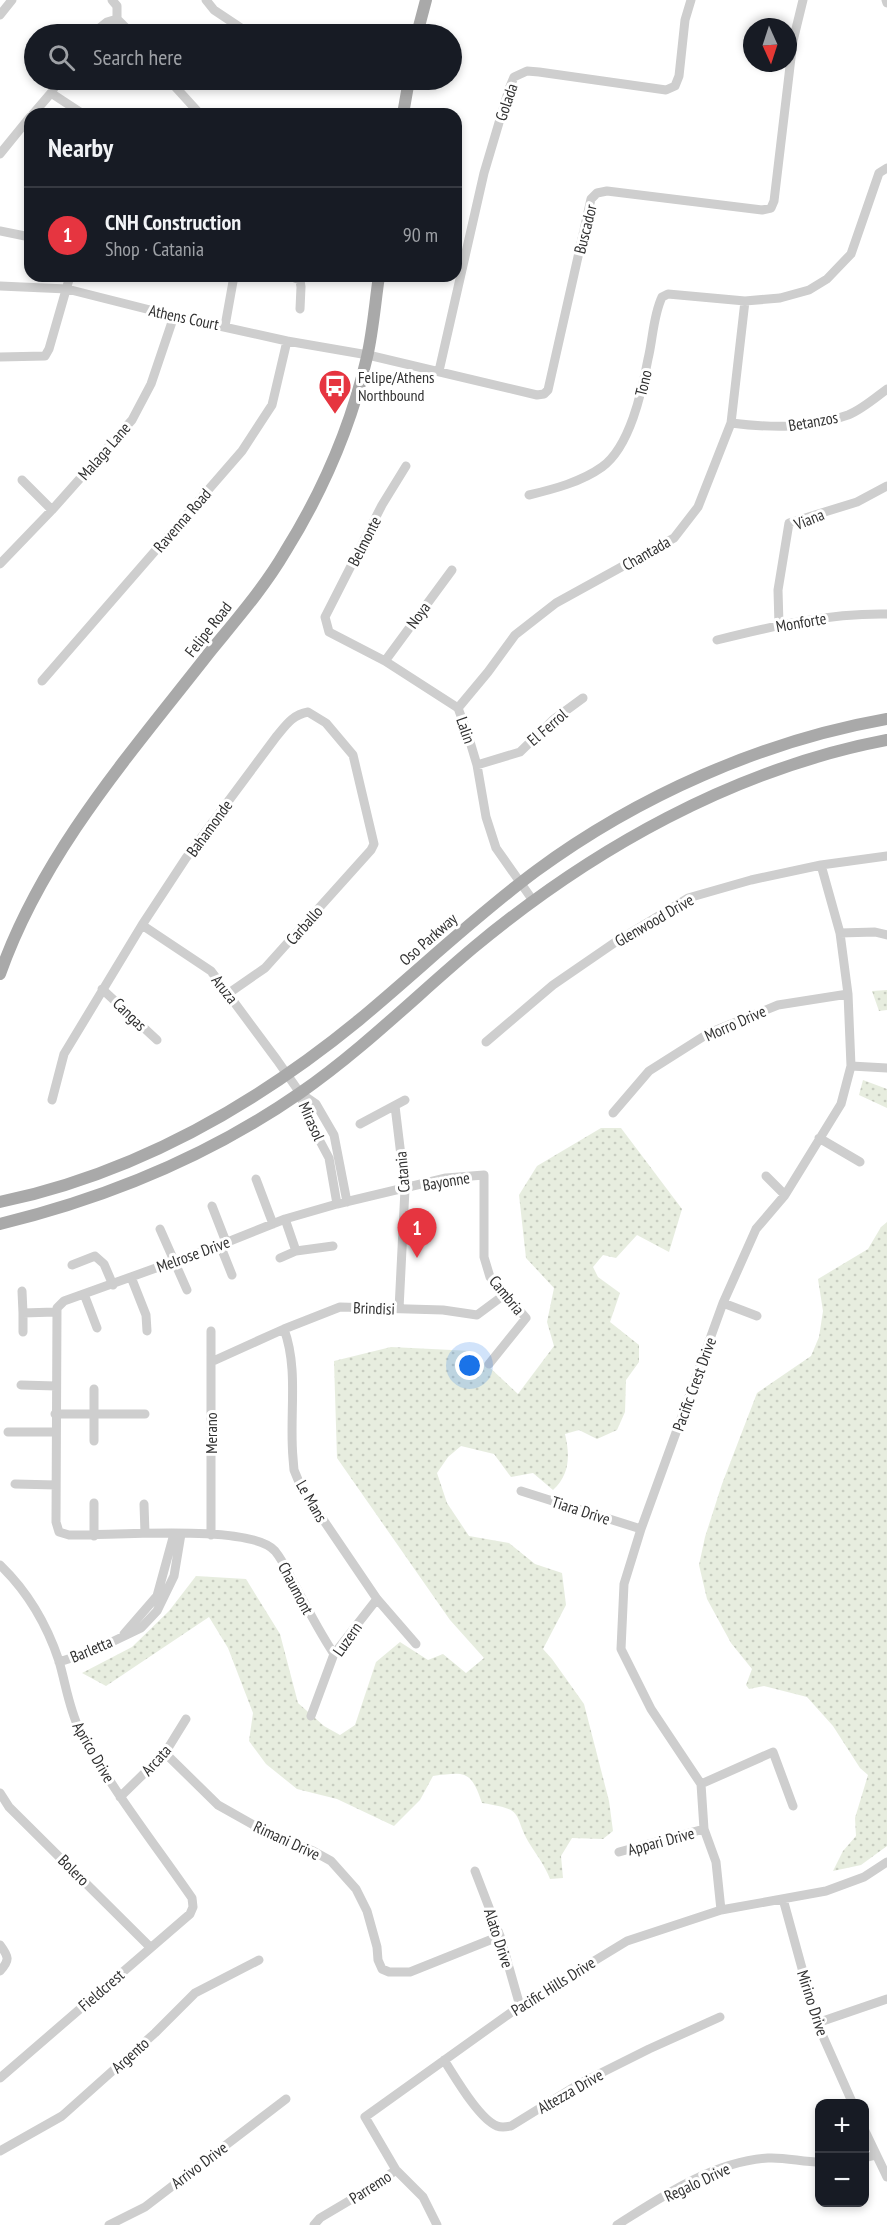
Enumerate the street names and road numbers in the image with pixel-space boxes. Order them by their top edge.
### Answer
street label: Golada [490,81,522,123]
street label: Buscador [569,202,601,256]
street label: Athens Court [147,300,221,334]
street label: Tono [630,368,656,398]
street label: Betanzos [787,407,839,435]
street label: Malaga Lane [74,418,134,484]
street label: Ravenna Road [149,484,215,556]
street label: Viana [790,504,827,534]
street label: Belmonte [343,513,385,569]
street label: Chantada [619,531,673,575]
street label: Felipe Road [180,597,236,661]
street label: Noya [402,598,434,632]
street label: Monforte [774,608,828,636]
street label: El Ferrol [523,704,571,750]
street label: Lalin [452,714,480,746]
street label: Bahamonde [182,796,236,860]
street label: Glenwood Drive [611,889,697,951]
street label: Carballo [281,901,327,949]
street label: Oso Parkway [395,908,461,970]
street label: Aruza [208,971,242,1007]
street label: Cangas [109,993,151,1035]
street label: Morro Drive [701,1001,769,1045]
street label: Mirasol [295,1098,329,1144]
street label: Catania [390,1151,414,1193]
street label: Bayonne [421,1167,471,1195]
street label: Melrose Drive [154,1232,232,1276]
street label: Cambria [485,1271,529,1319]
street label: Brindisi [353,1297,395,1319]
street label: Pacific Crest Drive [668,1334,720,1434]
street label: Merano [201,1412,221,1454]
street label: Le Mans [292,1477,332,1525]
street label: Tiara Drive [549,1491,613,1529]
street label: Chaumont [274,1558,318,1618]
street label: Luzern [328,1618,366,1660]
street label: Barletta [67,1631,115,1667]
street label: Aprico Drive [69,1718,119,1786]
street label: Arcata [137,1740,175,1780]
street label: Rimani Drive [251,1816,323,1864]
street label: Appari Drive [625,1823,697,1859]
street label: Bolero [54,1850,94,1890]
street label: Alato Drive [480,1906,518,1970]
street label: Pacific Hills Drive [507,1952,599,2020]
street label: Fieldcrest [74,1964,128,2015]
street label: Mirino Drive [793,1968,833,2038]
street label: Argento [107,2033,153,2077]
street label: Altezza Drive [534,2064,606,2118]
street label: Arrivo Drive [167,2137,231,2193]
street label: Regalo Drive [661,2158,733,2206]
street label: Parremo [345,2166,395,2208]

